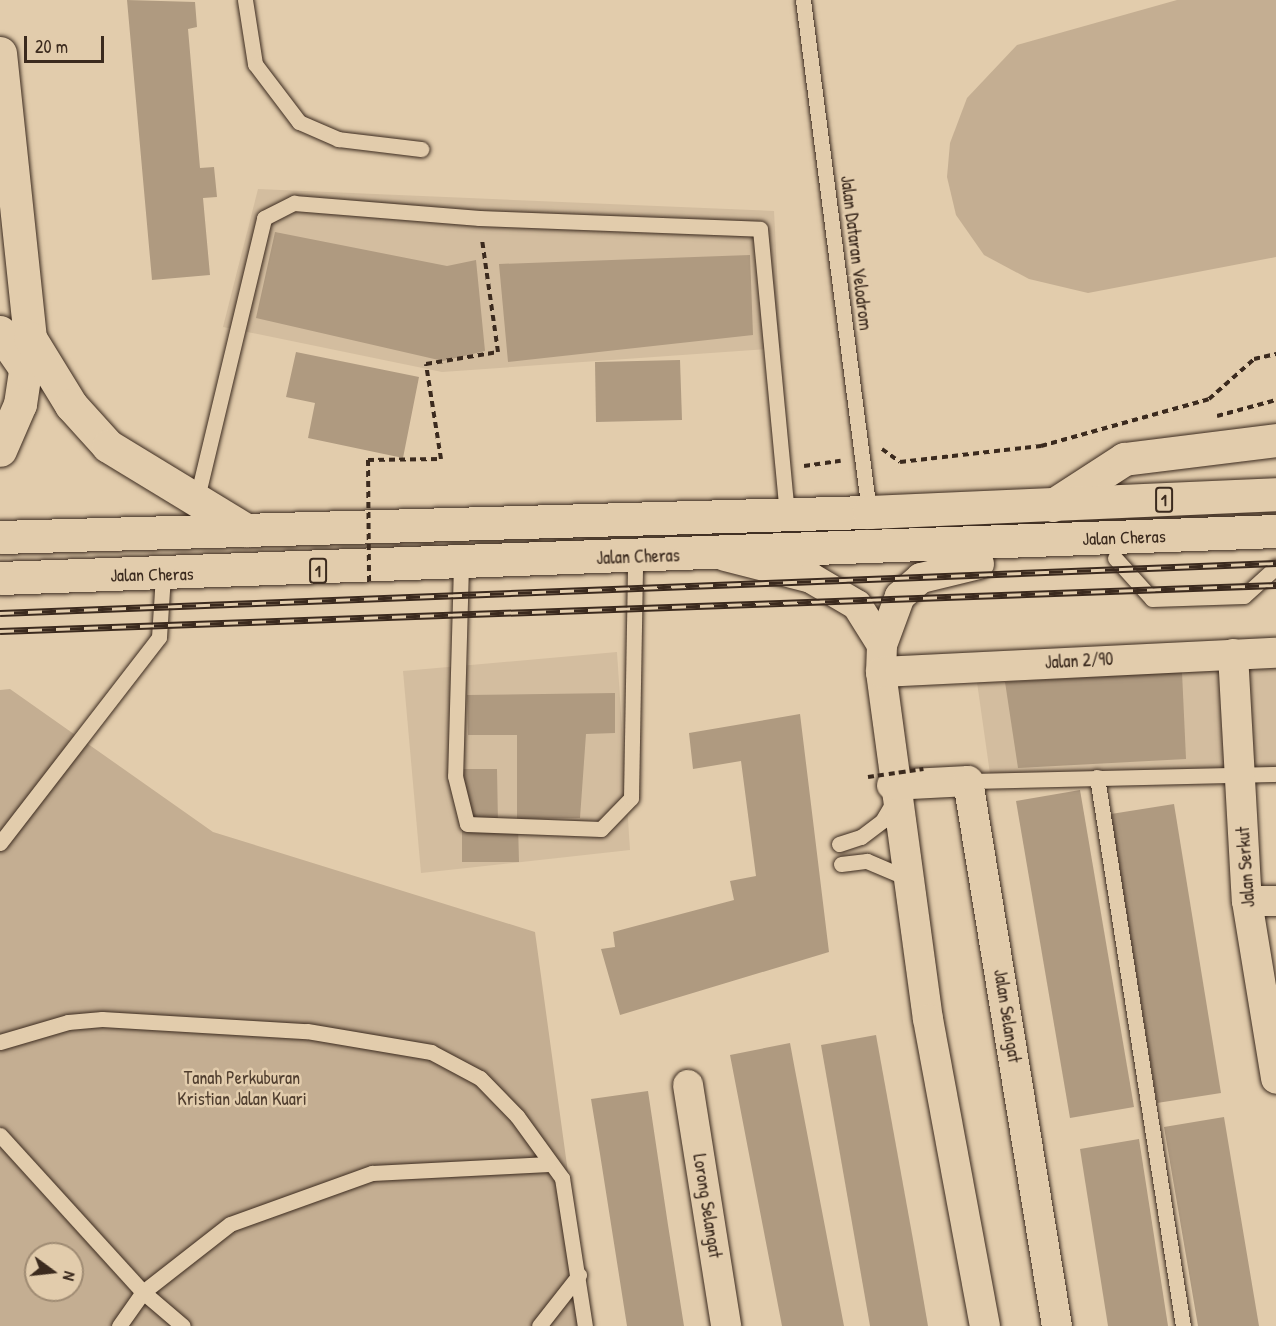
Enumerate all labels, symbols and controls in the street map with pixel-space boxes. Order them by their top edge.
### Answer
scale bar [27,24,106,62]
text: 20 m [35,34,68,59]
street label: Jalan Dataran Velodrom [836,174,876,332]
road number: 1 [1155,487,1173,513]
street label: Jalan Cheras [1082,526,1166,550]
street label: Jalan Cheras [596,545,680,569]
road number: 1 [309,558,327,584]
street label: Jalan Cheras [110,563,194,587]
street label: Jalan 2/90 [1044,648,1114,674]
street label: Jalan Serkut [1232,826,1260,908]
street label: Jalan Selangat [989,968,1025,1064]
park label: Tanah Perkuburan Kristian Jalan Kuari [177,1068,307,1110]
street label: Lorong Selangat [688,1152,726,1260]
north arrow [24,1242,84,1302]
text: N [58,1269,81,1283]

